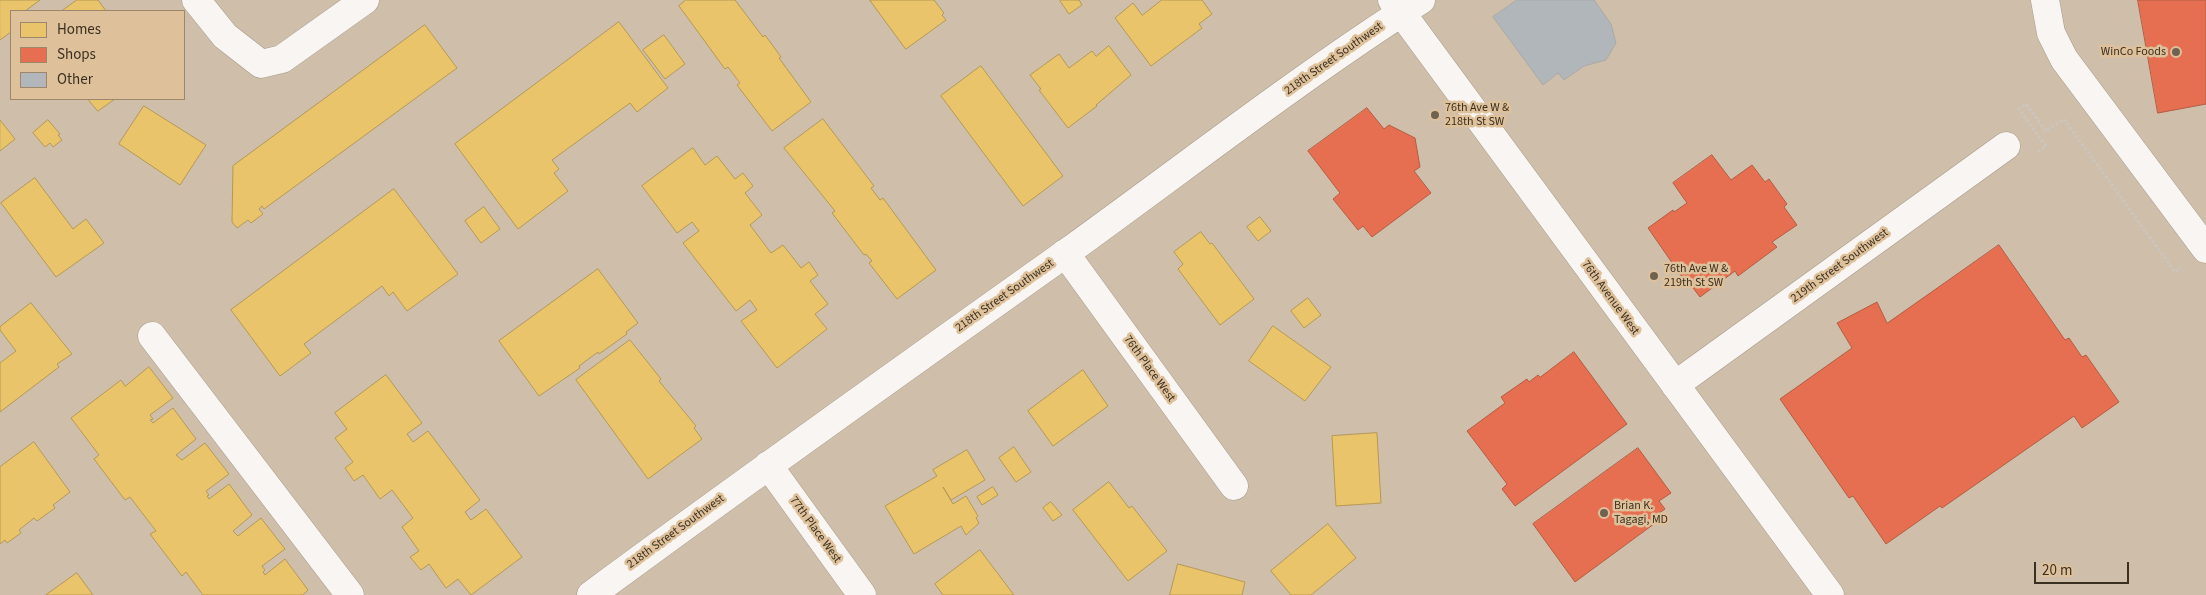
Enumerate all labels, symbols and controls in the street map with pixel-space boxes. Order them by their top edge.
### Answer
legend [10,10,185,100]
text: Homes [57,19,101,40]
street label: 218th Street Southwest [1282,20,1386,98]
text: Shops [57,44,96,65]
place label: WinCo Foods [2101,45,2166,59]
marker: WinCo Foods [2170,46,2182,58]
text: Other [57,69,93,90]
place label: 76th Ave W & 218th St SW [1445,101,1509,129]
marker: 76th Ave W & 218th St SW [1429,109,1441,121]
street label: 219th Street Southwest [1789,226,1891,306]
street label: 218th Street Southwest [953,257,1057,335]
street label: 76th Avenue West [1578,258,1642,338]
place label: 76th Ave W & 219th St SW [1664,262,1728,290]
marker: 76th Ave W & 219th St SW [1648,270,1660,282]
street label: 76th Place West [1120,333,1178,405]
street label: 218th Street Southwest [625,492,727,572]
street label: 77th Place West [786,494,844,566]
place label: Brian K. Tagagi, MD [1614,499,1668,527]
marker: Brian K. Tagagi, MD [1598,507,1610,519]
scale bar [2036,552,2131,584]
text: 20 m [2042,560,2072,581]

